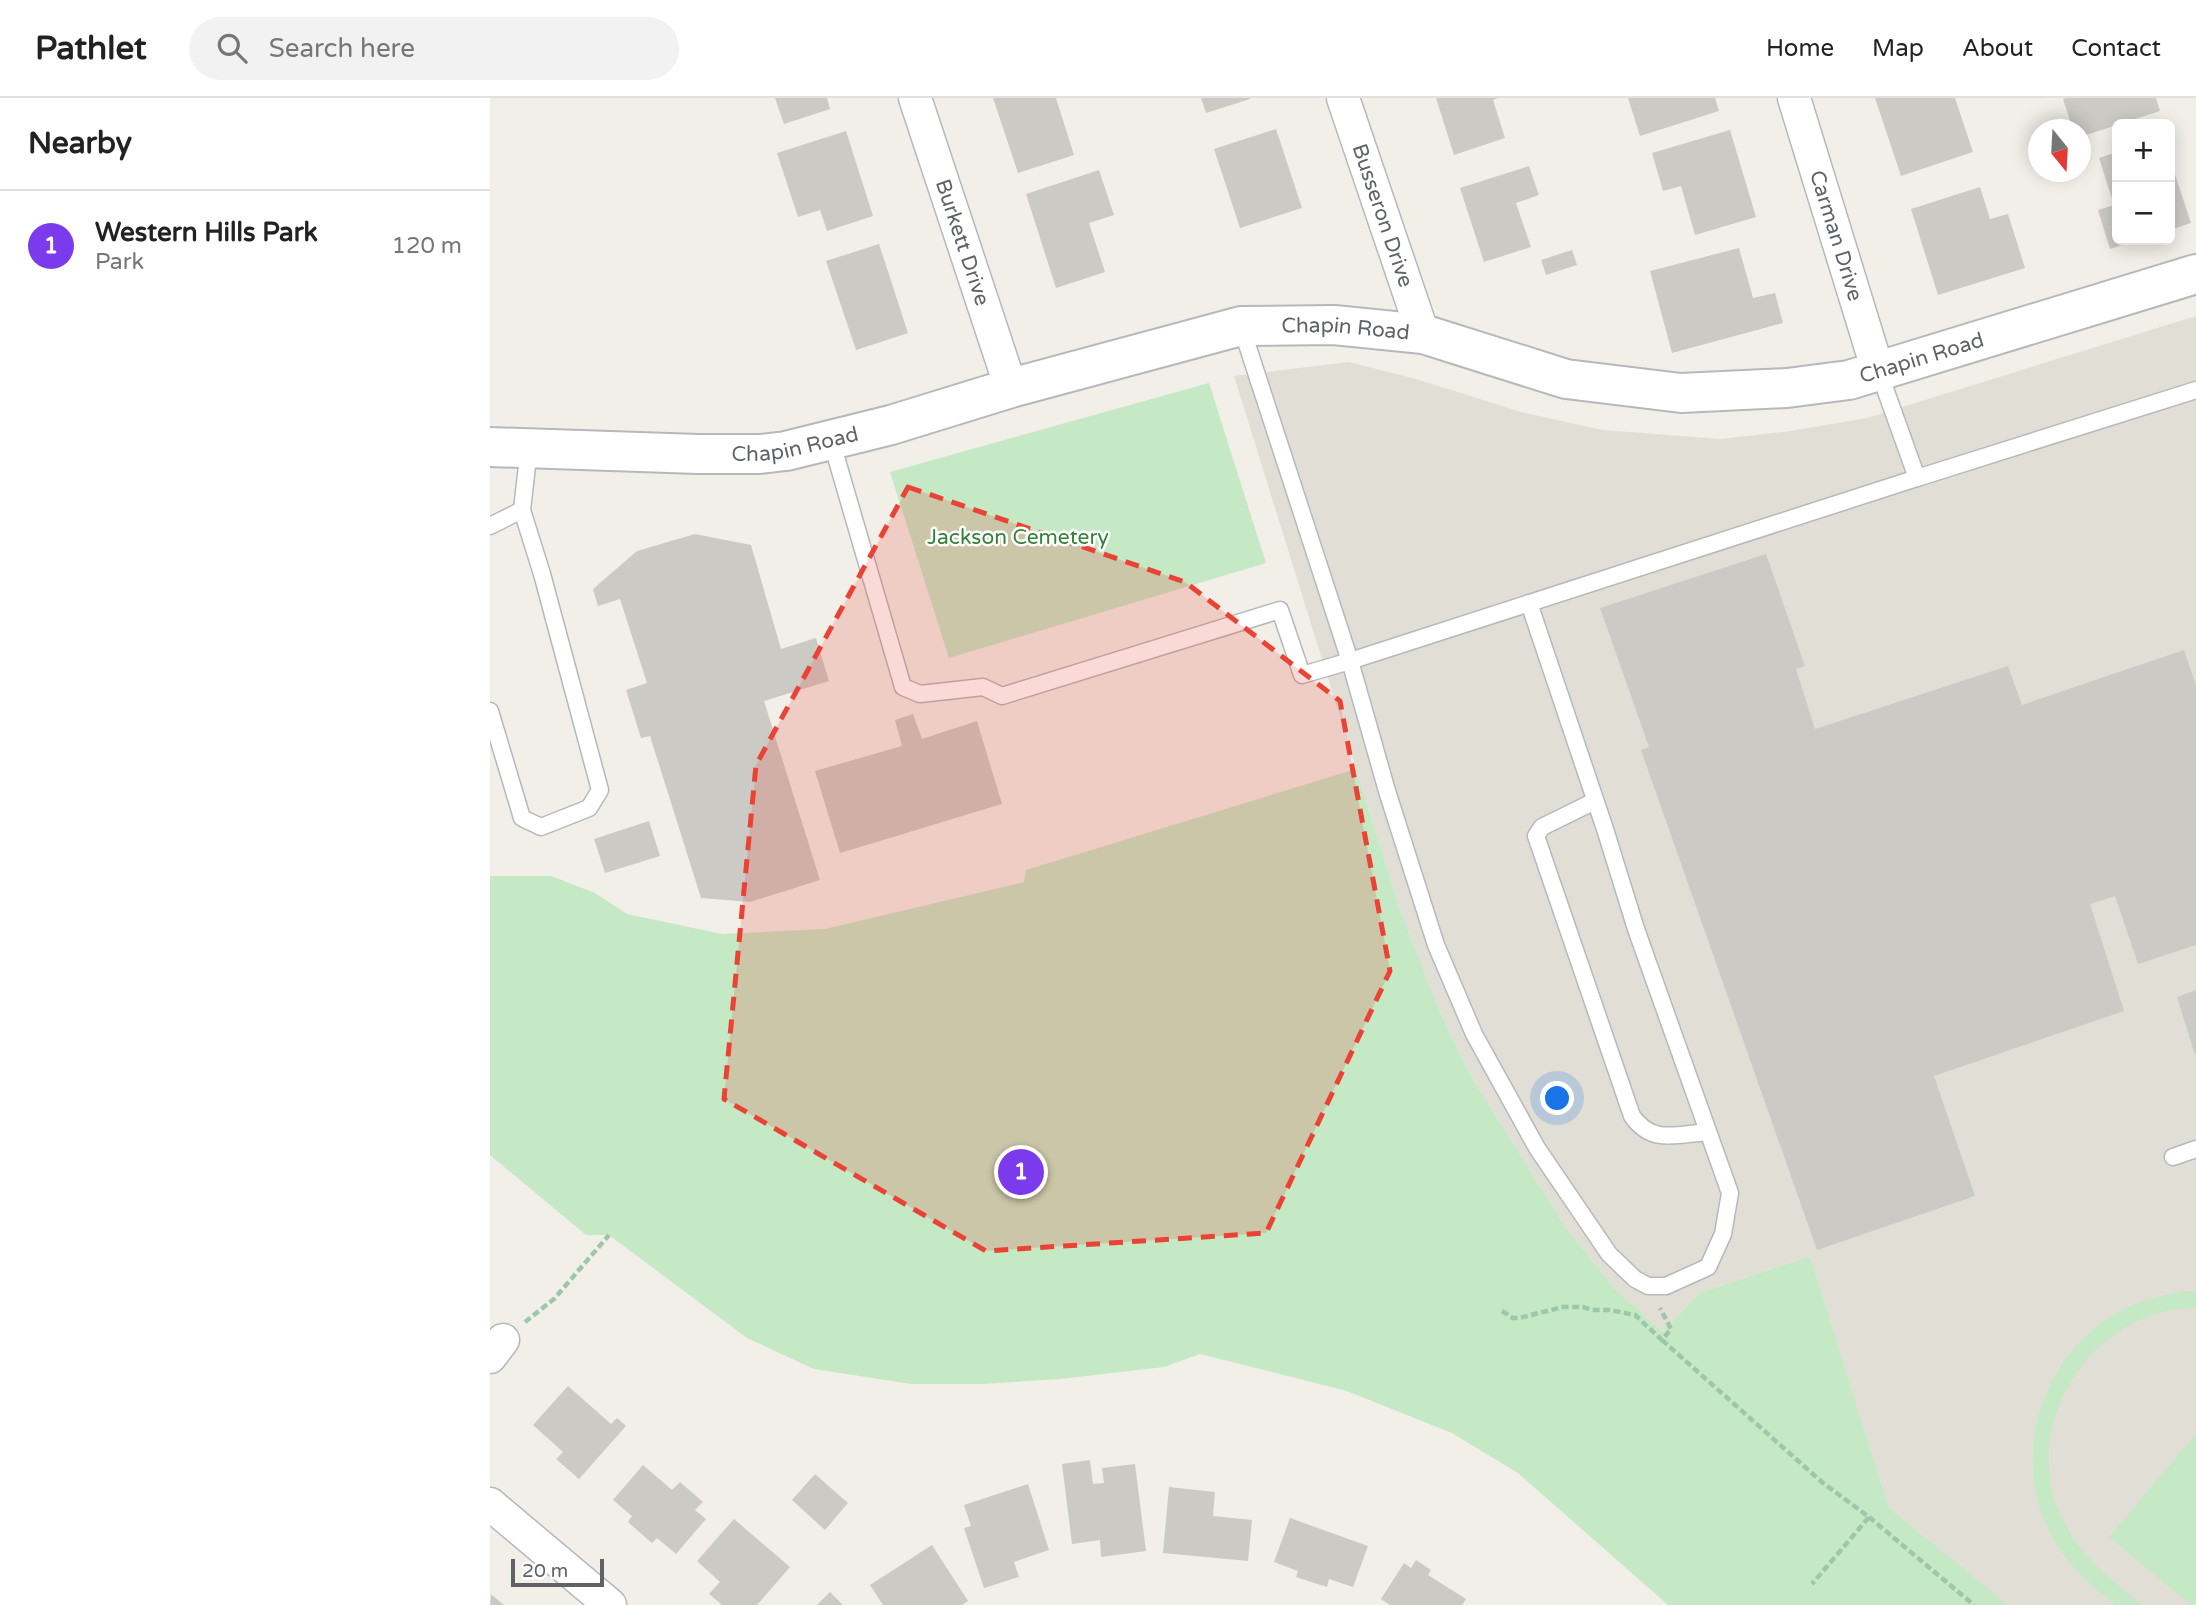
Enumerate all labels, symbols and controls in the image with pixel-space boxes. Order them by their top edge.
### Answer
search box [189,17,679,80]
text: Pathlet [35,29,147,68]
icon: search [213,29,251,67]
text: Search here [269,33,415,64]
text: Home [1766,34,1834,63]
text: Map [1872,34,1924,63]
text: About [1962,34,2033,63]
text: Contact [2071,34,2161,63]
north arrow [2028,119,2091,182]
map controls [2112,119,2175,245]
button: + [2112,119,2175,182]
text: Nearby [28,125,132,162]
street label: Busseron Drive [1347,140,1419,290]
street label: Carman Drive [1804,167,1868,304]
street label: Burkett Drive [930,176,995,309]
button: − [2112,182,2175,245]
text: Western Hills Park [95,217,318,248]
text: 1 [44,232,58,260]
text: 120 m [392,232,462,260]
text: Park [95,248,144,276]
street label: Chapin Road [1281,313,1411,345]
street label: Chapin Road [1856,327,1987,389]
street label: Chapin Road [731,421,861,467]
park label: Jackson Cemetery [927,525,1109,550]
your location [1540,1081,1574,1115]
pin: 1 [998,1146,1044,1198]
scale bar [511,1556,604,1588]
text: 20 m [522,1560,568,1582]

